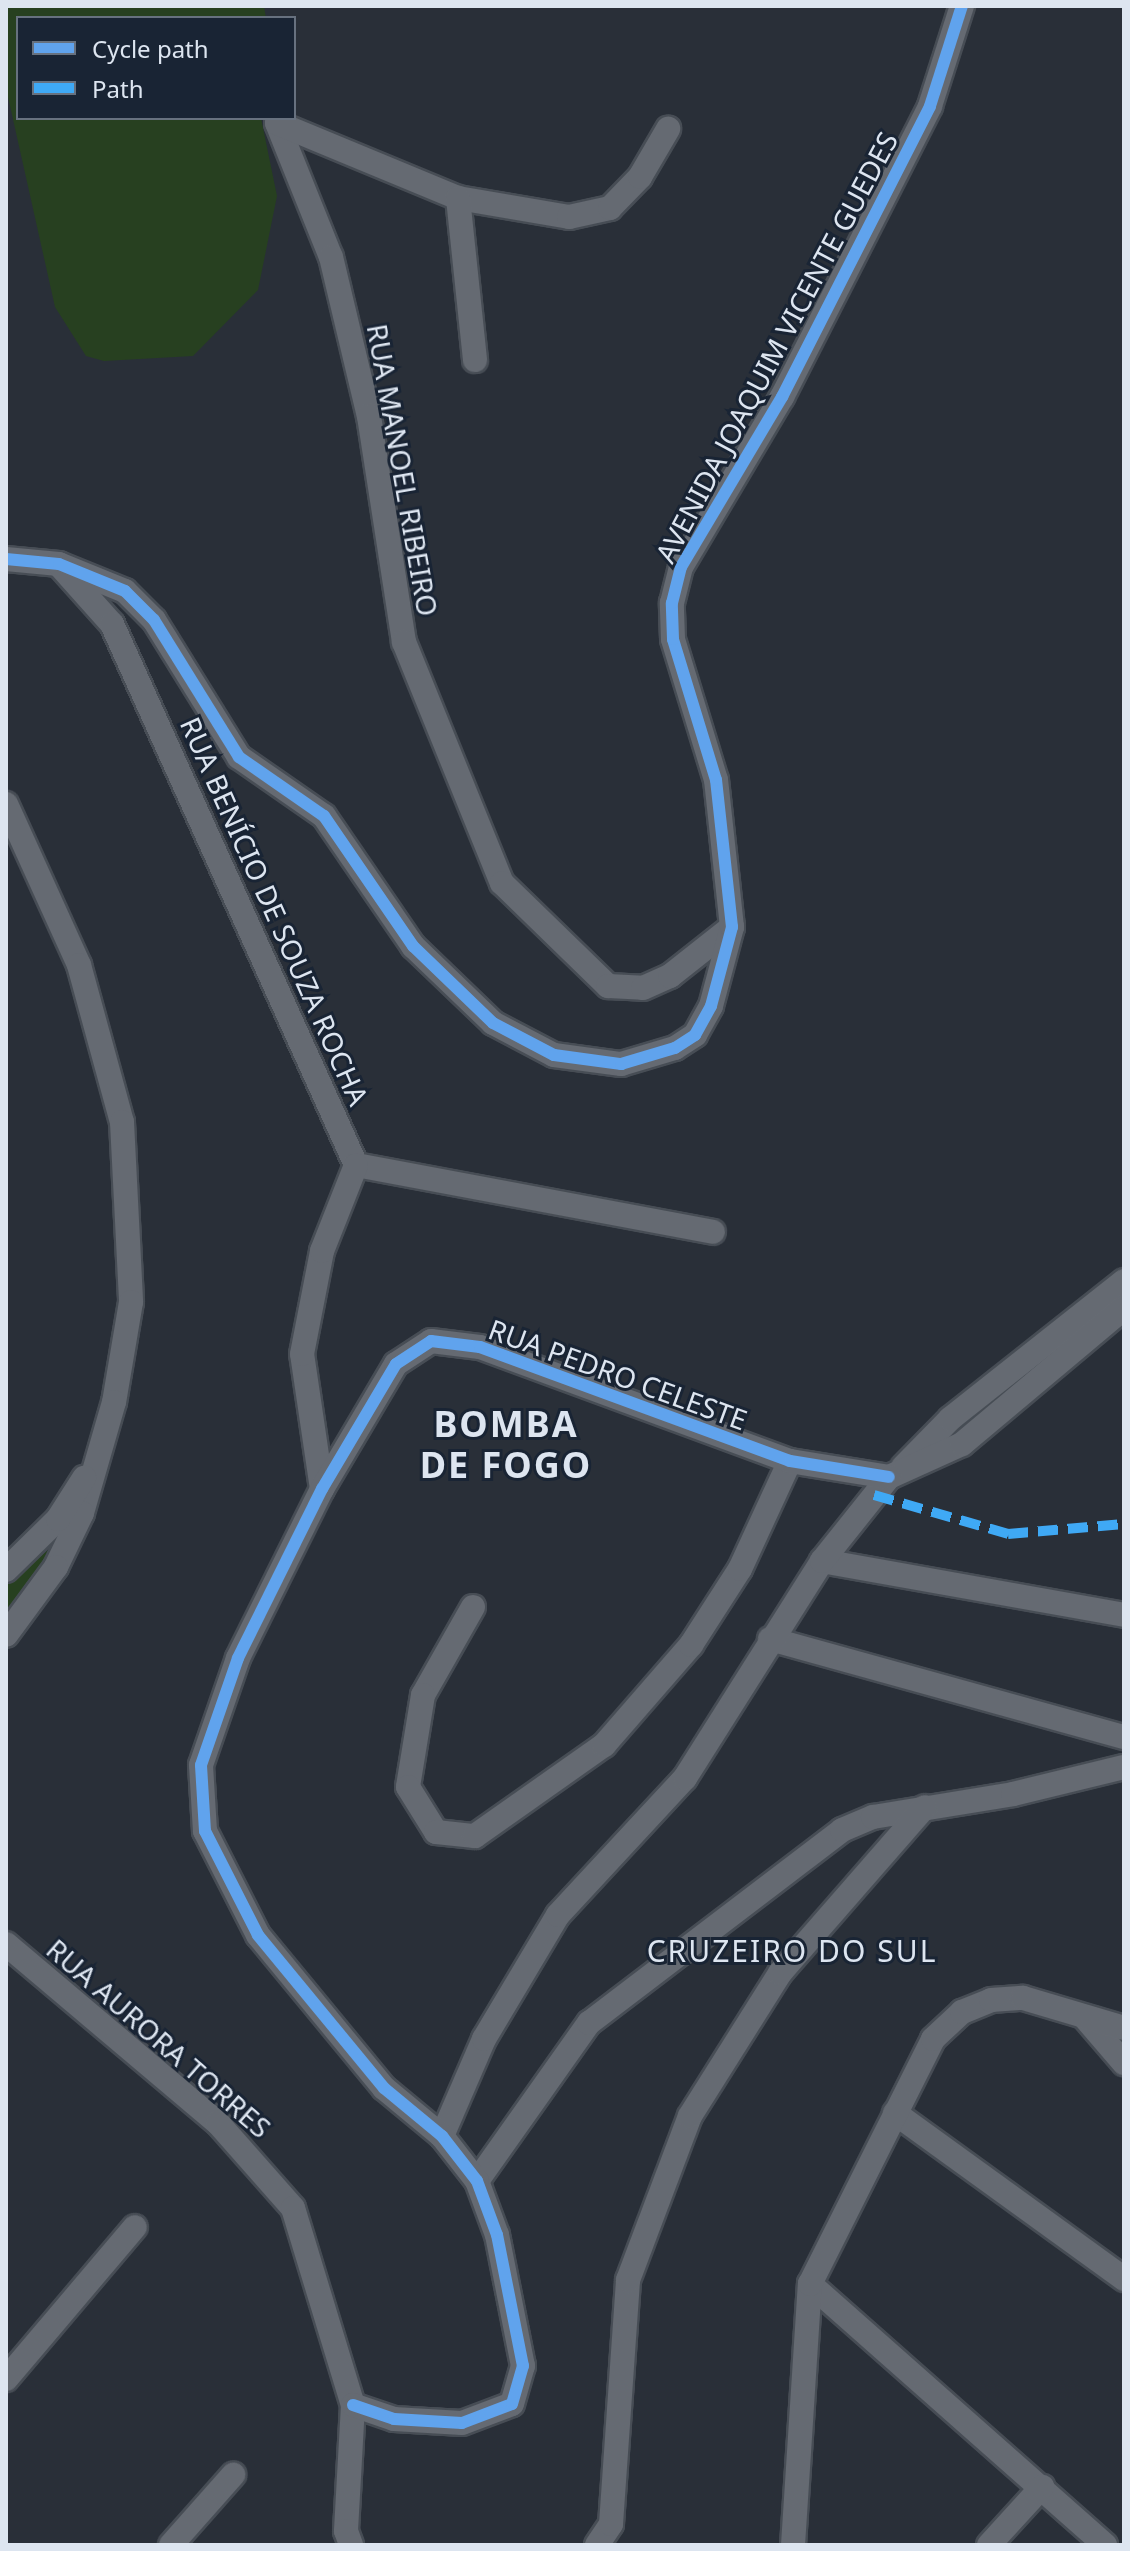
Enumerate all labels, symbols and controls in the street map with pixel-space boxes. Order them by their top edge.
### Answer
legend [16,16,296,120]
text: Cycle path [92,32,209,65]
text: Path [92,72,143,105]
street label: AVENIDA JOAQUIM VICENTE GUEDES [648,126,904,568]
street label: RUA MANOEL RIBEIRO [361,321,445,619]
street label: RUA BENÍCIO DE SOUZA ROCHA [174,712,376,1110]
street label: RUA PEDRO CELESTE [484,1312,752,1436]
district label: BOMBA DE FOGO [420,1401,592,1486]
street label: RUA AURORA TORRES [40,1932,278,2144]
district label: CRUZEIRO DO SUL [647,1933,937,1969]

